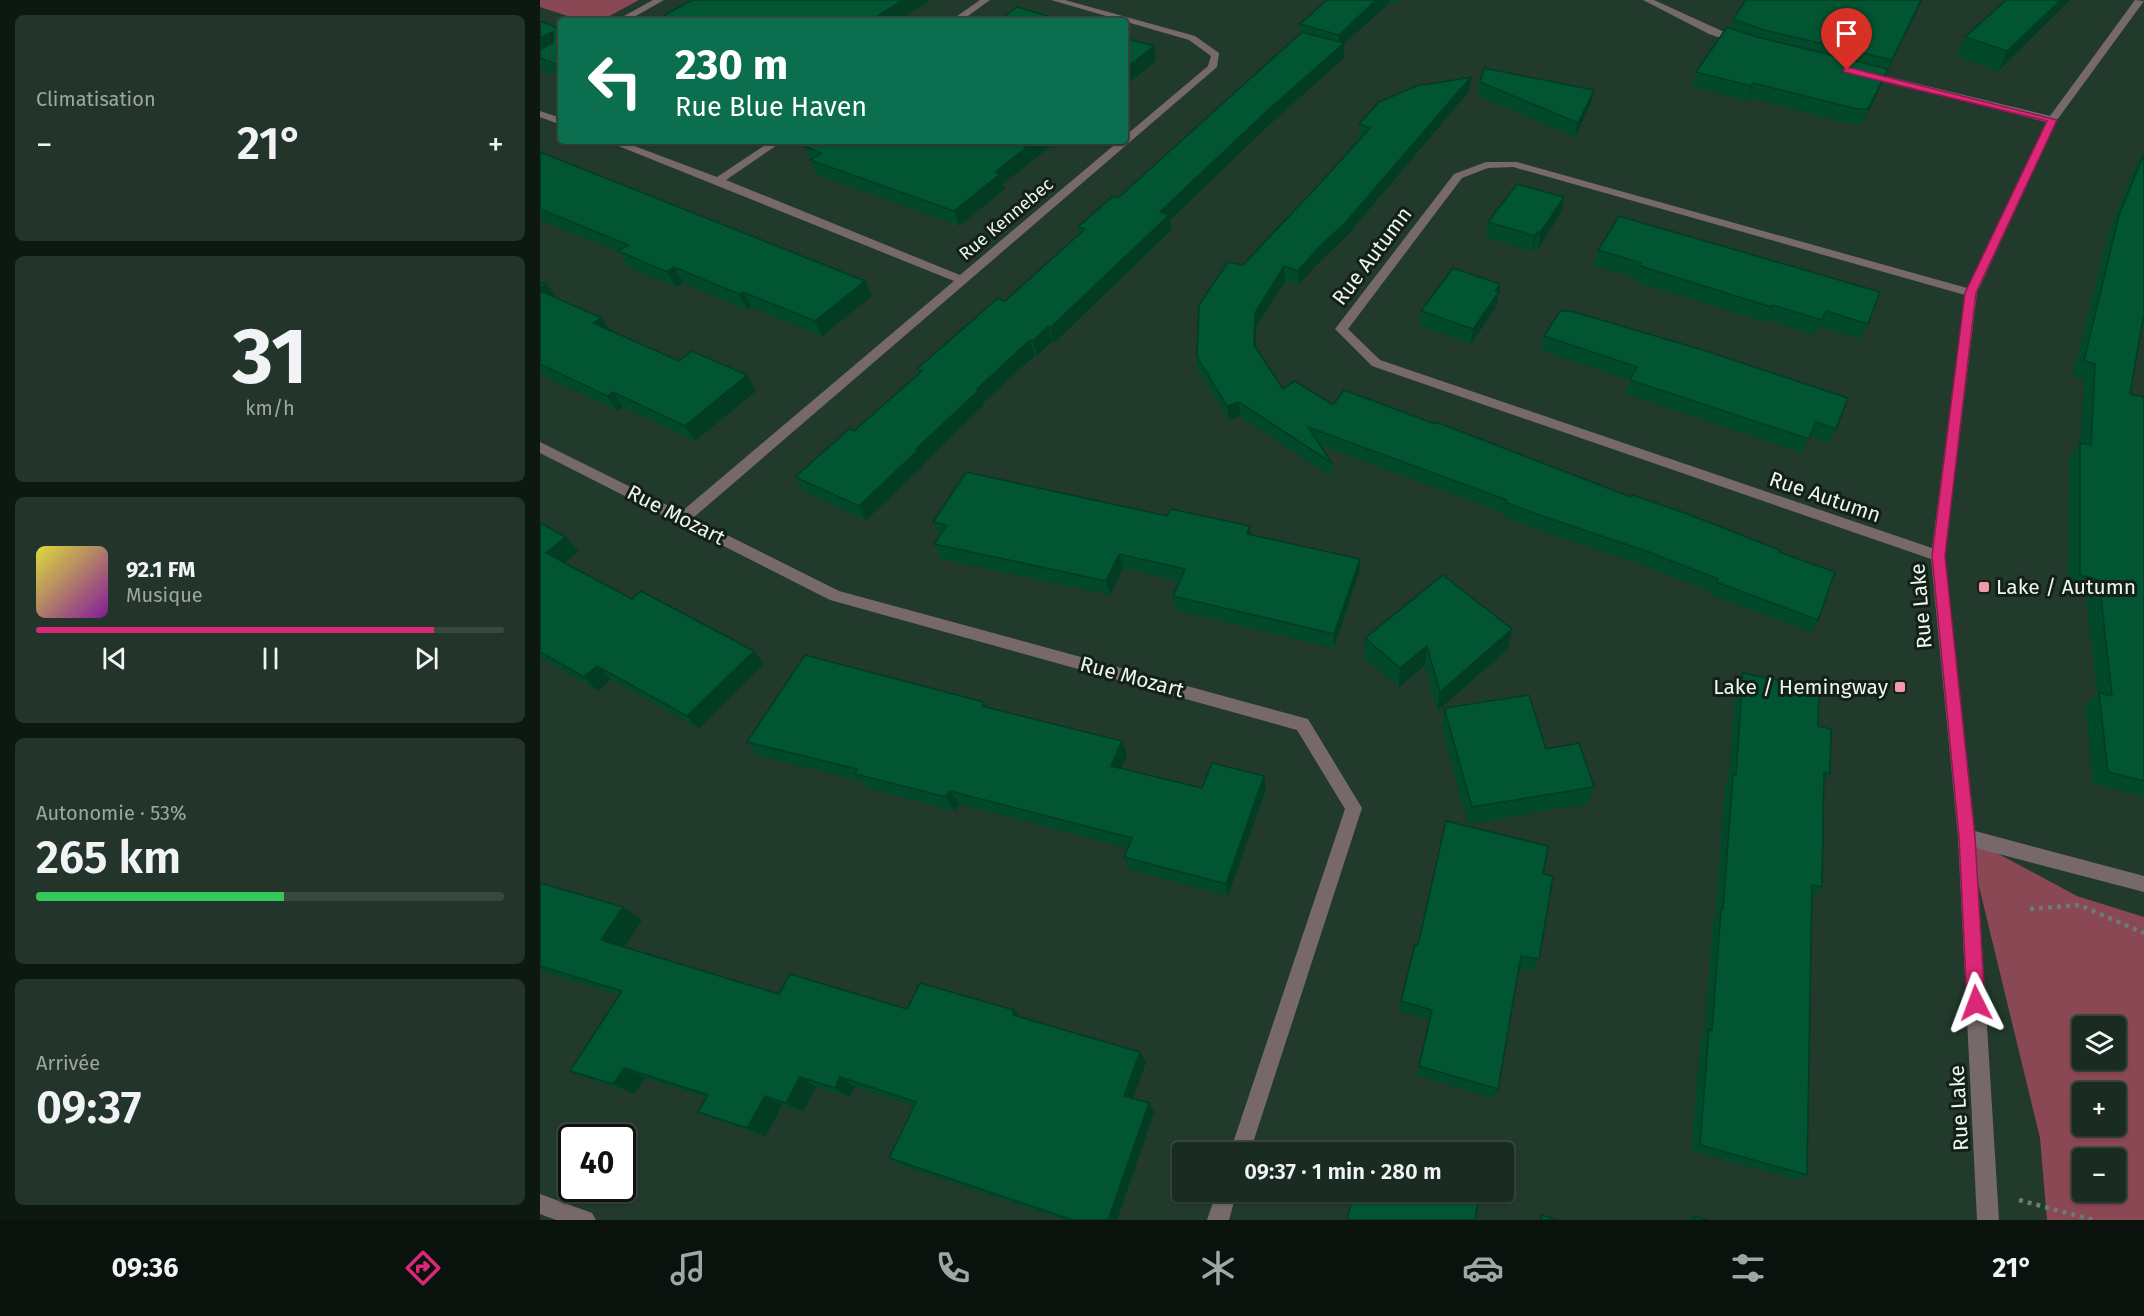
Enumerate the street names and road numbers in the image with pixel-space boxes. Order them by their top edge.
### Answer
street label: Rue Kennebec [954,173,1058,265]
street label: Rue Autumn [1327,202,1417,310]
street label: Rue Autumn [1766,466,1884,528]
street label: Rue Mozart [623,479,730,551]
street label: Rue Lake [1904,562,1938,650]
street label: Rue Mozart [1077,651,1187,703]
street label: Rue Lake [1944,1065,1974,1151]

